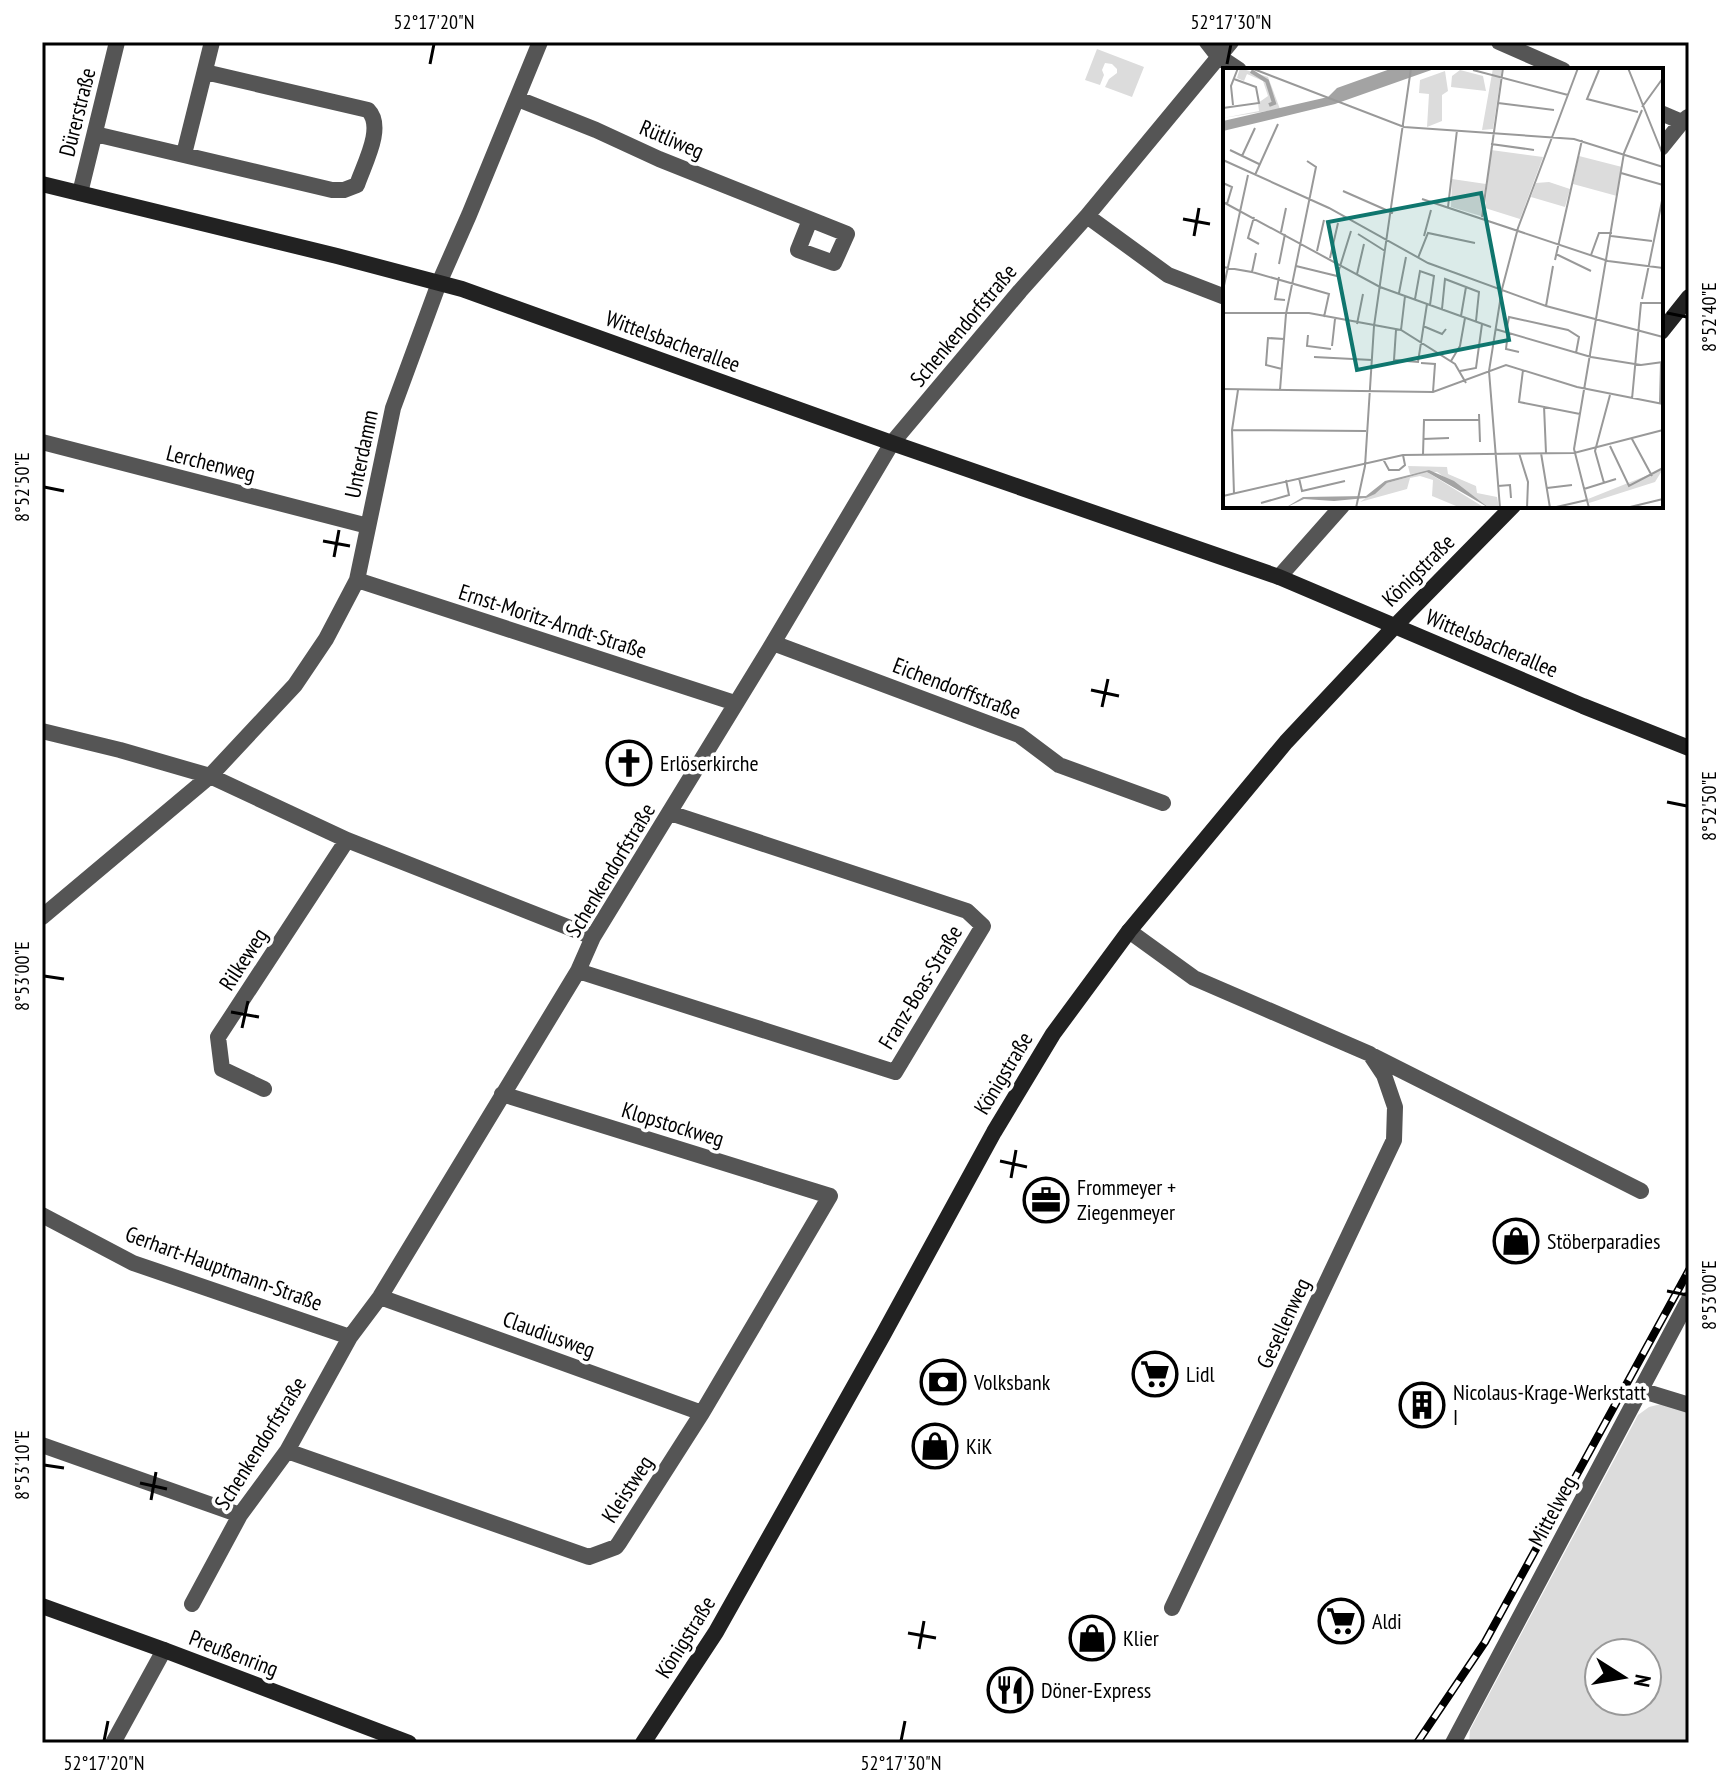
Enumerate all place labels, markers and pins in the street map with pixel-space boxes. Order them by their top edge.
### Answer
church icon: Erlöserkirche [605,739,653,787]
place label: Erlöserkirche [660,749,759,777]
place label: Frommeyer + Ziegenmeyer [1077,1173,1176,1226]
office icon: Frommeyer + Ziegenmeyer [1022,1176,1070,1224]
shop icon: Stöberparadies [1492,1217,1540,1265]
place label: Stöberparadies [1547,1227,1660,1255]
supermarket icon: Lidl [1131,1350,1179,1398]
bank icon: Volksbank [919,1358,967,1406]
place label: Lidl [1186,1360,1215,1388]
place label: Volksbank [973,1368,1051,1396]
place label: Nicolaus-Krage-Werkstatt I [1453,1378,1646,1431]
building icon: Nicolaus-Krage-Werkstatt I [1398,1381,1446,1429]
shop icon: KiK [911,1422,959,1470]
place label: KiK [966,1432,993,1460]
supermarket icon: Aldi [1317,1597,1365,1645]
place label: Aldi [1372,1607,1402,1635]
shop icon: Klier [1068,1614,1116,1662]
place label: Klier [1123,1624,1159,1652]
restaurant icon: Döner-Express [986,1666,1034,1714]
place label: Döner-Express [1041,1676,1151,1704]

